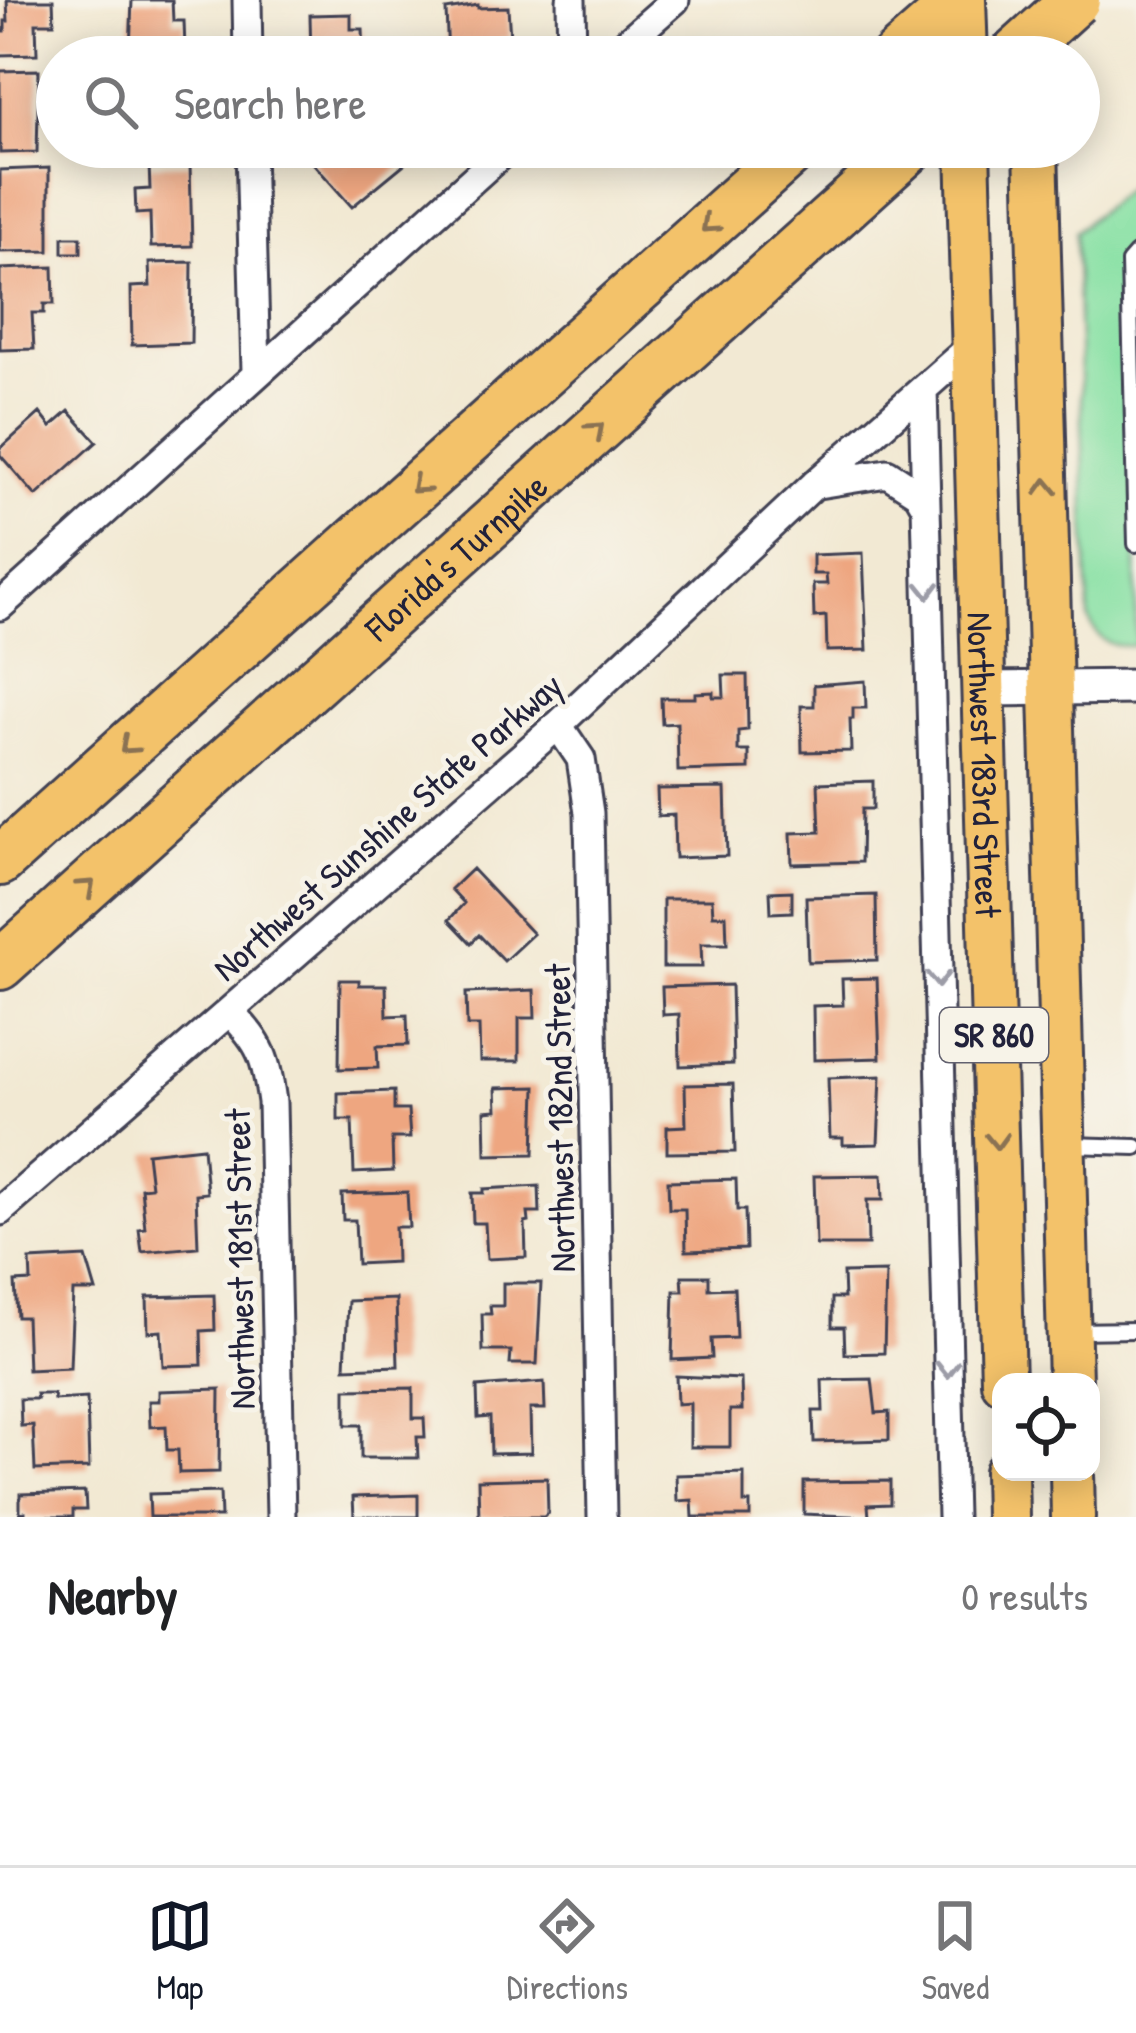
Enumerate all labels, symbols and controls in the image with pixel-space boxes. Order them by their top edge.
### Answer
search box [36,36,1100,168]
icon: search [78,69,144,135]
text: Search here [174,72,366,133]
one-way arrow [701,211,723,232]
one-way arrow [582,423,604,444]
street label: Florida's Turnpike [353,461,557,652]
one-way arrow [411,472,432,493]
one-way arrow [1033,477,1059,496]
one-way arrow [914,581,940,600]
street label: Northwest 183rd Street [957,611,1014,919]
street label: Northwest Sunshine State Parkway [202,661,572,991]
one-way arrow [121,732,142,753]
one-way arrow [73,880,95,901]
street label: Northwest 182nd Street [532,963,586,1273]
one-way arrow [925,970,951,989]
road number: SR 860 [940,1008,1048,1062]
street label: Northwest 181st Street [212,1108,266,1410]
one-way arrow [983,1132,1009,1151]
one-way arrow [935,1360,961,1379]
map controls [992,1373,1100,1481]
button: locate [992,1373,1100,1481]
text: Nearby [48,1561,178,1630]
text: 0 results [962,1569,1088,1622]
tab: Map [147,1893,213,2009]
tab: Directions [507,1893,628,2009]
tab: Saved [922,1893,989,2009]

